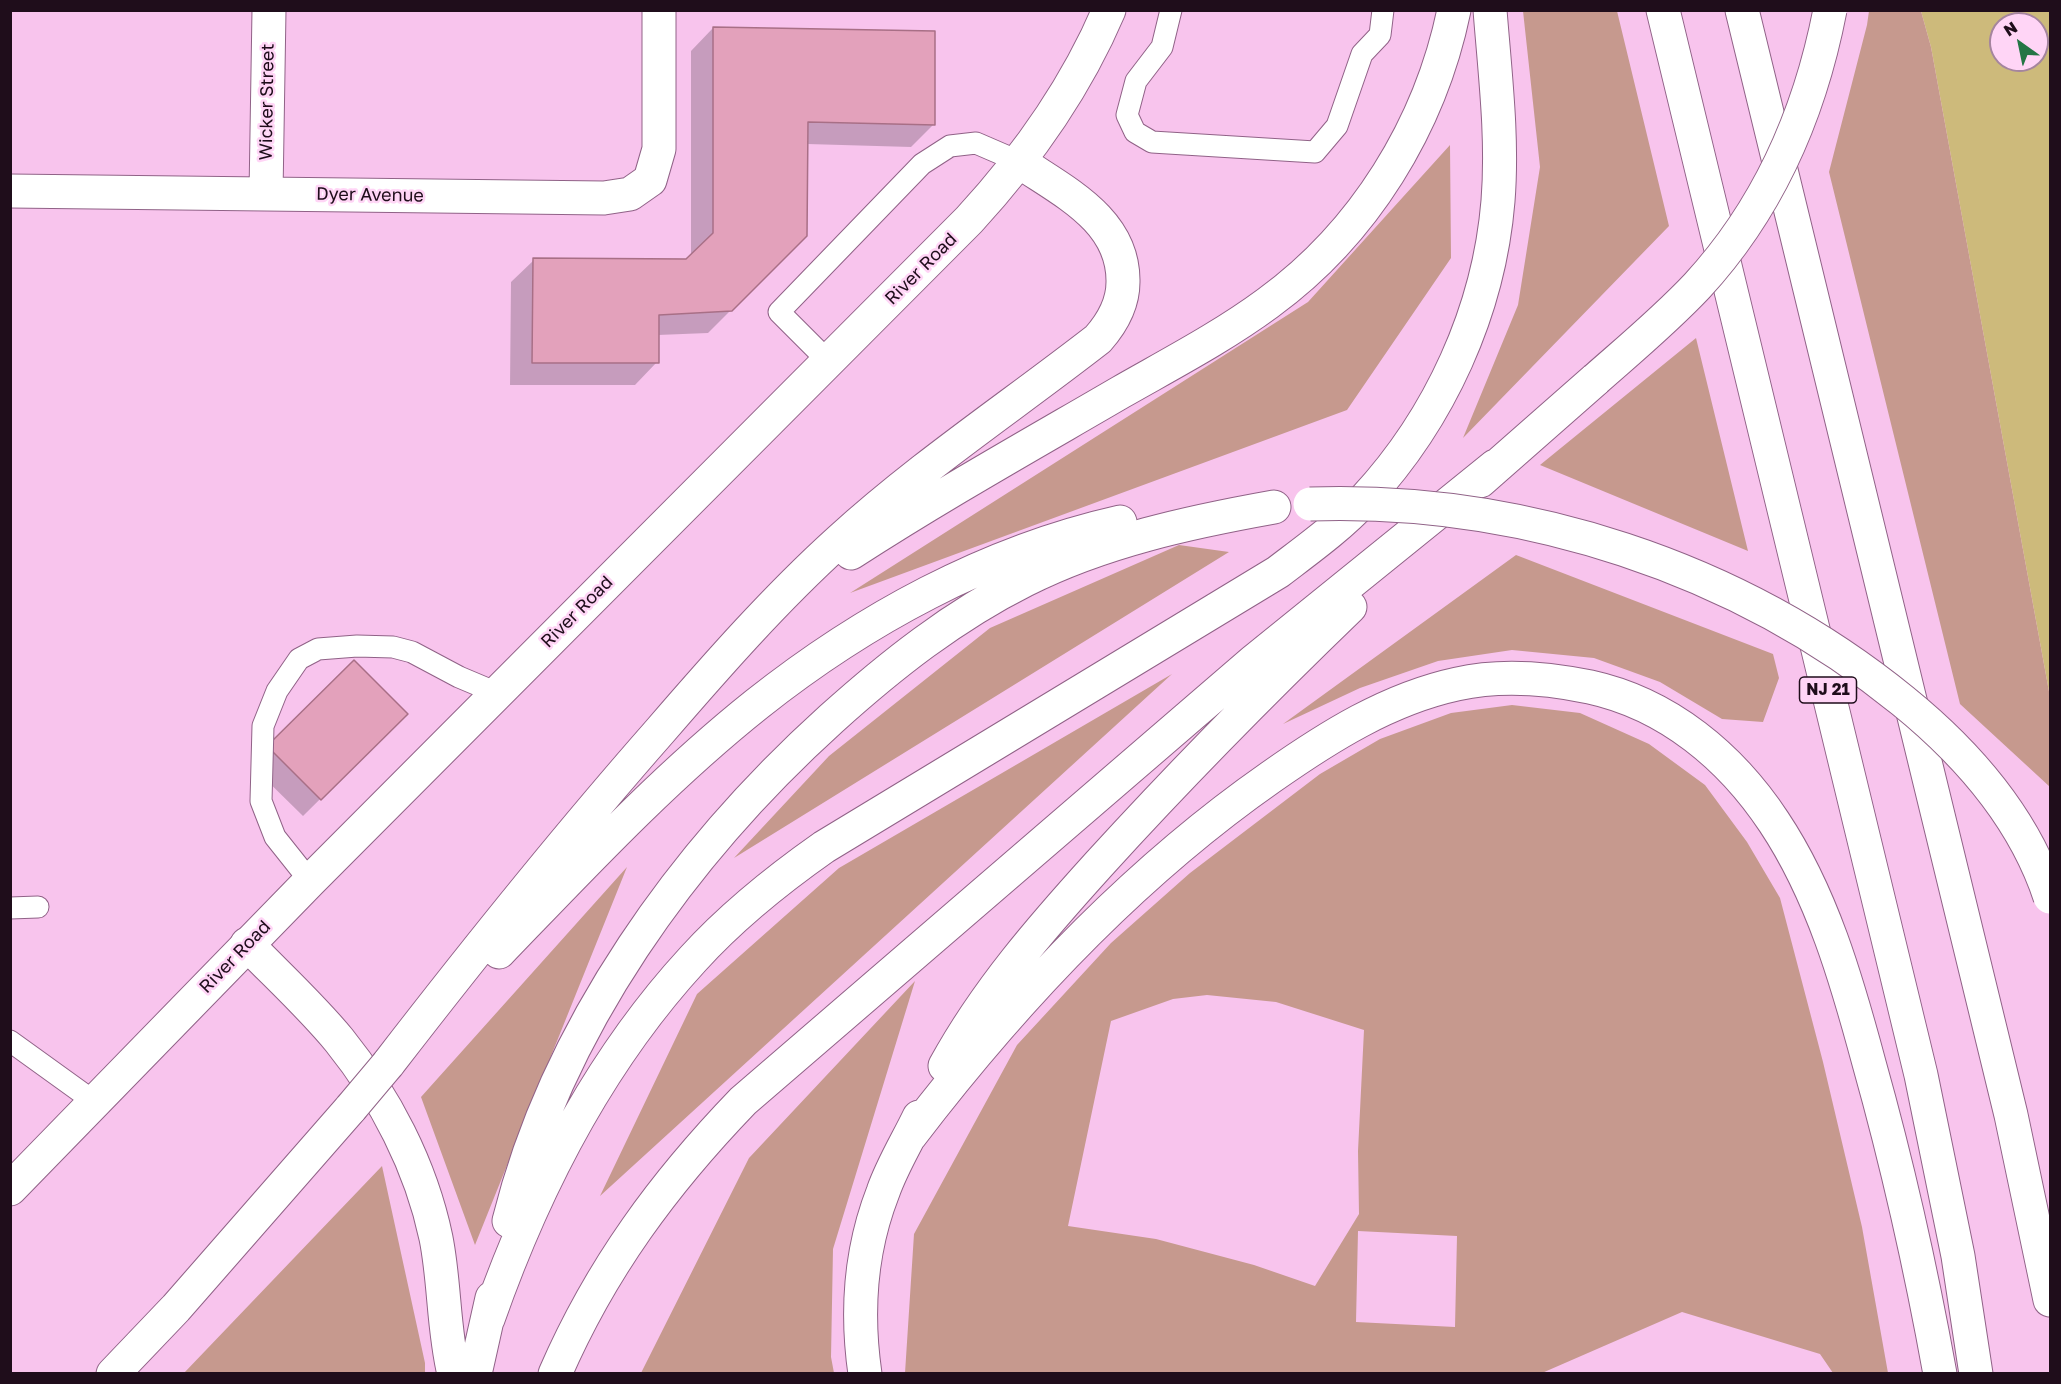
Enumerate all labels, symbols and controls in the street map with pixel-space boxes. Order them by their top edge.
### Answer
north arrow [1989,12,2049,72]
text: N [2000,17,2021,40]
street label: Wicker Street [255,43,279,161]
street label: Dyer Avenue [316,183,424,207]
street label: River Road [881,229,961,309]
street label: River Road [537,572,617,652]
road number: NJ 21 [1800,677,1856,703]
street label: River Road [195,916,275,998]

